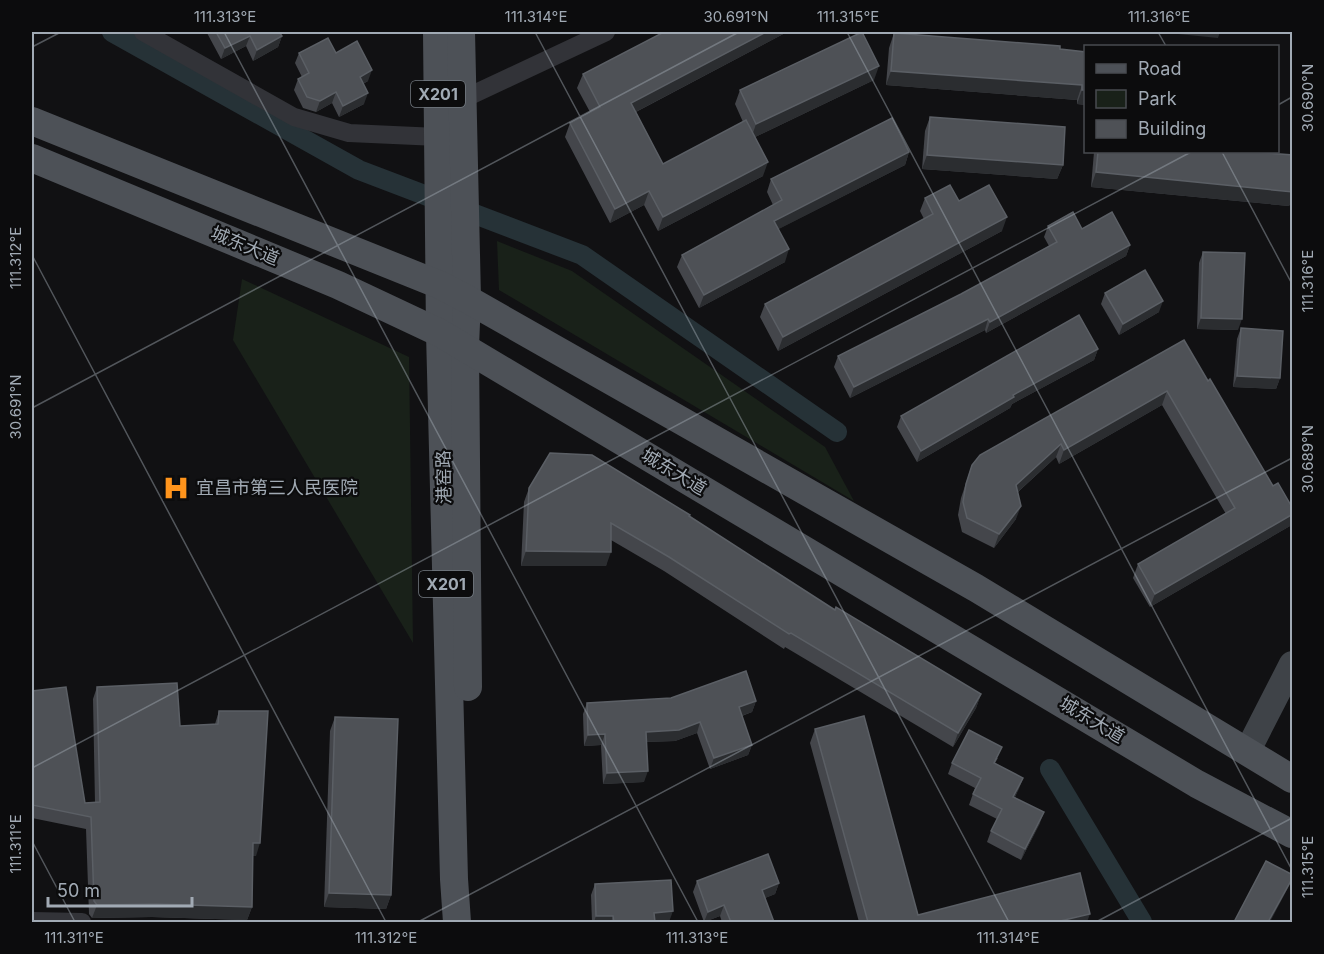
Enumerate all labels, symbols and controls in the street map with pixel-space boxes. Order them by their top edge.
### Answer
text: 111.313°E [194,7,256,26]
text: 111.314°E [505,7,567,26]
text: 30.691°N [703,7,769,26]
text: 111.315°E [817,7,879,26]
text: 111.316°E [1128,7,1190,26]
legend [1084,45,1279,153]
text: Road [1138,58,1181,79]
text: 30.690°N [1298,64,1317,132]
road number: X201 [411,81,465,107]
text: Park [1138,88,1177,109]
text: Building [1138,118,1206,139]
street label: 城东大道 [208,222,282,269]
text: 111.312°E [6,227,25,289]
text: 111.316°E [1298,250,1317,312]
text: 30.691°N [6,374,25,440]
text: 30.689°N [1298,425,1317,493]
street label: 城东大道 [638,444,711,499]
street label: 港窑路 [433,450,454,504]
hospital icon: 宜昌市第三人民医院 [161,473,191,503]
place label: 宜昌市第三人民医院 [196,477,358,498]
road number: X201 [419,571,473,597]
street label: 城东大道 [1056,692,1129,747]
text: 111.311°E [6,814,25,874]
text: 111.315°E [1298,836,1317,898]
scale bar [48,870,192,908]
text: 50 m [57,880,100,901]
text: 111.311°E [44,928,104,947]
text: 111.312°E [355,928,417,947]
text: 111.313°E [666,928,728,947]
text: 111.314°E [977,928,1039,947]

